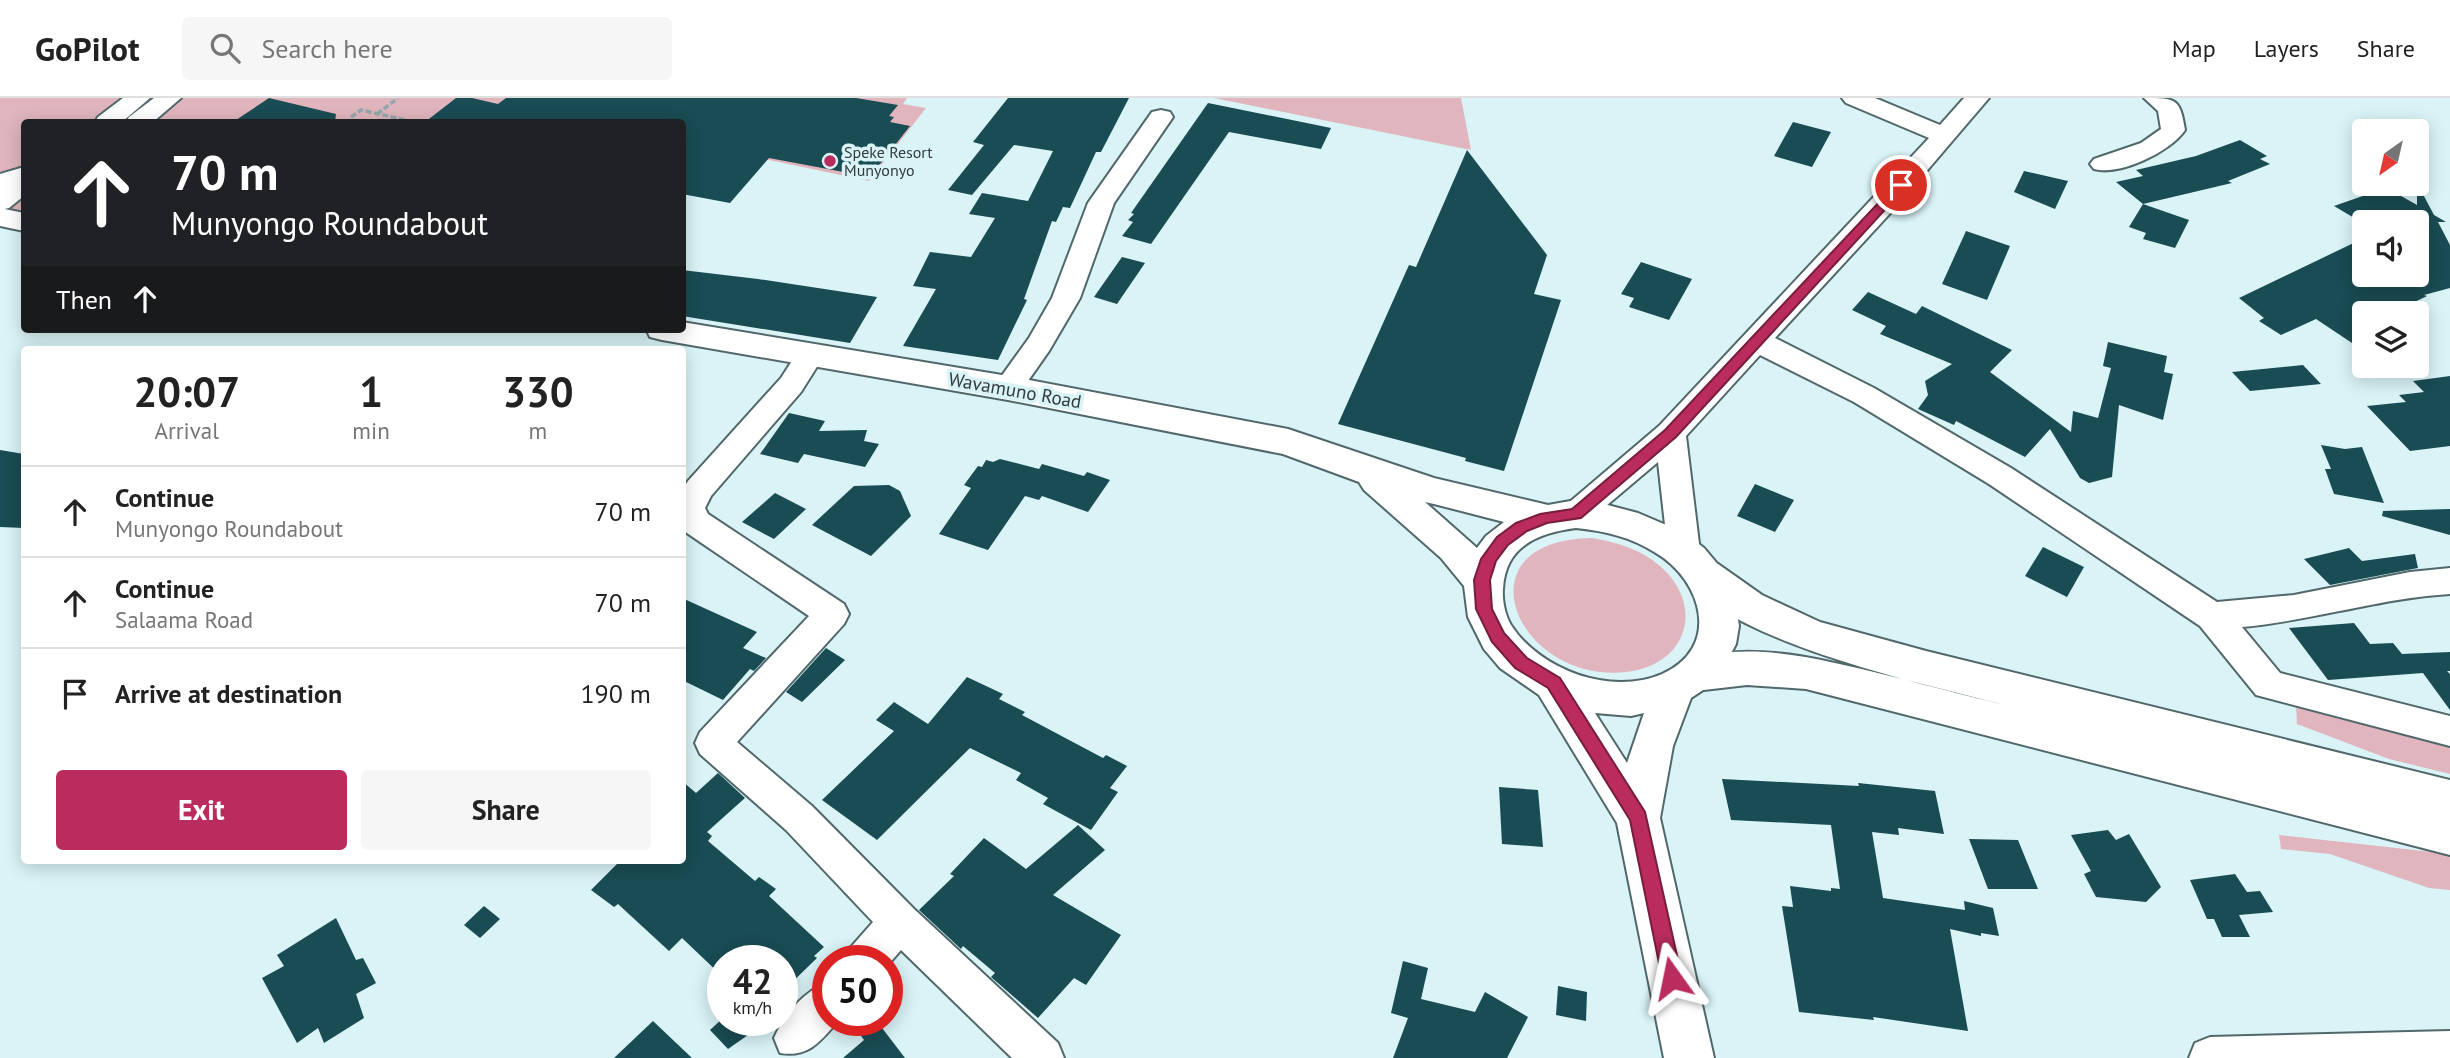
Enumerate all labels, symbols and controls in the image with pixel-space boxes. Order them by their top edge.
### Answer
search box [182,17,672,80]
text: GoPilot [35,27,140,70]
icon: search [206,29,244,67]
text: Search here [262,32,393,65]
text: Map [2172,33,2216,64]
text: Layers [2254,33,2319,64]
text: Share [2357,33,2415,64]
north arrow [2352,119,2429,196]
map controls [2352,119,2429,378]
text: 70 m [171,140,278,204]
place label: Speke Resort Munyonyo [844,142,933,180]
icon: ahead [56,147,147,238]
marker: Speke Resort Munyonyo [822,153,838,169]
pin [1871,155,1931,215]
icon: arrive [1882,166,1920,204]
text: Munyongo Roundabout [171,202,488,244]
button: sound [2352,210,2429,287]
icon: ahead [126,280,164,318]
text: Then [56,283,112,316]
button: layers [2352,301,2429,378]
text: 20:07 [133,364,240,419]
text: 1 [359,364,383,419]
text: 330 [502,364,574,419]
street label: Wavamuno Road [947,367,1083,413]
text: Arrival [154,416,219,445]
text: min [352,416,390,445]
text: m [529,416,547,445]
text: Continue [115,481,214,514]
icon: ahead [56,493,94,531]
text: 70 m [595,495,651,528]
text: Munyongo Roundabout [115,514,343,543]
text: Continue [115,572,214,605]
icon: ahead [56,584,94,622]
text: 70 m [595,586,651,619]
text: Salaama Road [115,605,253,634]
icon: arrive [56,675,94,713]
text: Arrive at destination [115,677,342,710]
text: 190 m [580,677,651,710]
button: Exit [56,770,347,850]
button: Share [361,770,651,850]
position arrow [1635,941,1709,1015]
speed limit sign: 50 [812,945,903,1036]
text: 42 [733,958,772,1004]
text: km/h [733,996,772,1019]

